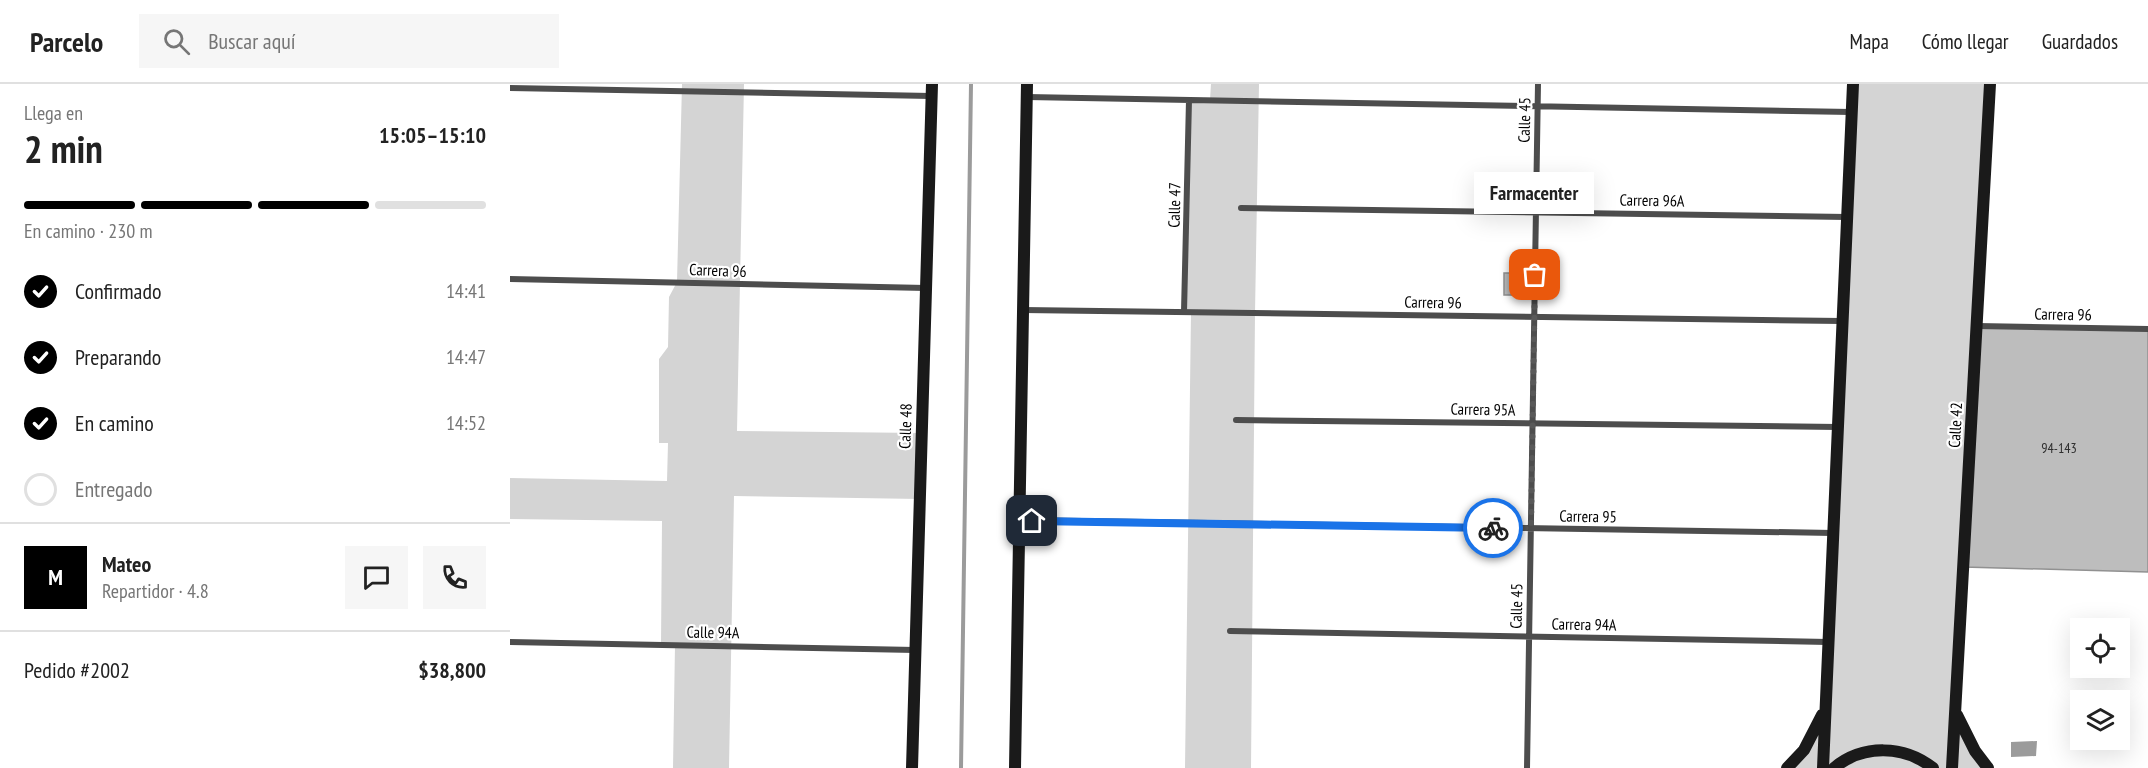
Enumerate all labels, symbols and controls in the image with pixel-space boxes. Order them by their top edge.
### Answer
search box [139,14,559,68]
text: Parcelo [30,23,103,60]
icon: search [160,25,193,58]
text: Buscar aquí [208,27,295,55]
text: Mapa [1850,28,1889,55]
text: Cómo llegar [1922,28,2009,55]
text: Guardados [2042,28,2118,55]
street label: Calle 45 [1514,97,1534,143]
text: Llega en [24,100,83,126]
text: 15:05–15:10 [379,121,486,149]
text: 2 min [24,123,103,174]
callout: Farmacenter [1475,173,1595,215]
text: Farmacenter [1490,180,1578,206]
street label: Calle 47 [1164,182,1184,228]
street label: Carrera 96A [1619,189,1685,211]
text: En camino · 230 m [24,218,153,244]
pin [1509,249,1560,300]
icon: bag [1518,258,1551,291]
street label: Carrera 96 [689,259,747,281]
icon: check [24,275,57,308]
text: Confirmado [75,277,161,305]
text: 14:41 [446,278,486,304]
street label: Carrera 96 [1404,291,1462,313]
street label: Carrera 96 [2034,303,2092,325]
icon: check [24,341,57,374]
text: Preparando [75,343,161,371]
text: 14:47 [446,344,486,370]
street label: Carrera 95A [1450,398,1516,420]
street label: Calle 42 [1944,402,1966,448]
street label: Calle 48 [894,403,916,449]
icon: check [24,407,57,440]
text: En camino [75,409,154,437]
text: 14:52 [446,410,486,436]
house number: 94-143 [2041,439,2077,457]
text: Entregado [75,475,152,503]
pin [1006,495,1057,546]
courier [1463,498,1523,558]
icon: home [1015,504,1048,537]
street label: Carrera 95 [1559,505,1617,527]
icon: bike [1477,512,1510,545]
button: chat [345,546,408,609]
button: phone [423,546,486,609]
text: Mateo [102,550,151,578]
text: M [48,563,63,591]
text: Repartidor · 4.8 [102,578,209,604]
street label: Calle 45 [1506,583,1526,629]
street label: Carrera 94A [1551,613,1617,635]
map controls [2070,618,2130,750]
button: locate [2070,618,2130,678]
street label: Calle 94A [686,622,740,642]
text: Pedido #2002 [24,656,130,684]
text: $38,800 [418,656,486,684]
button: layers [2070,690,2130,750]

